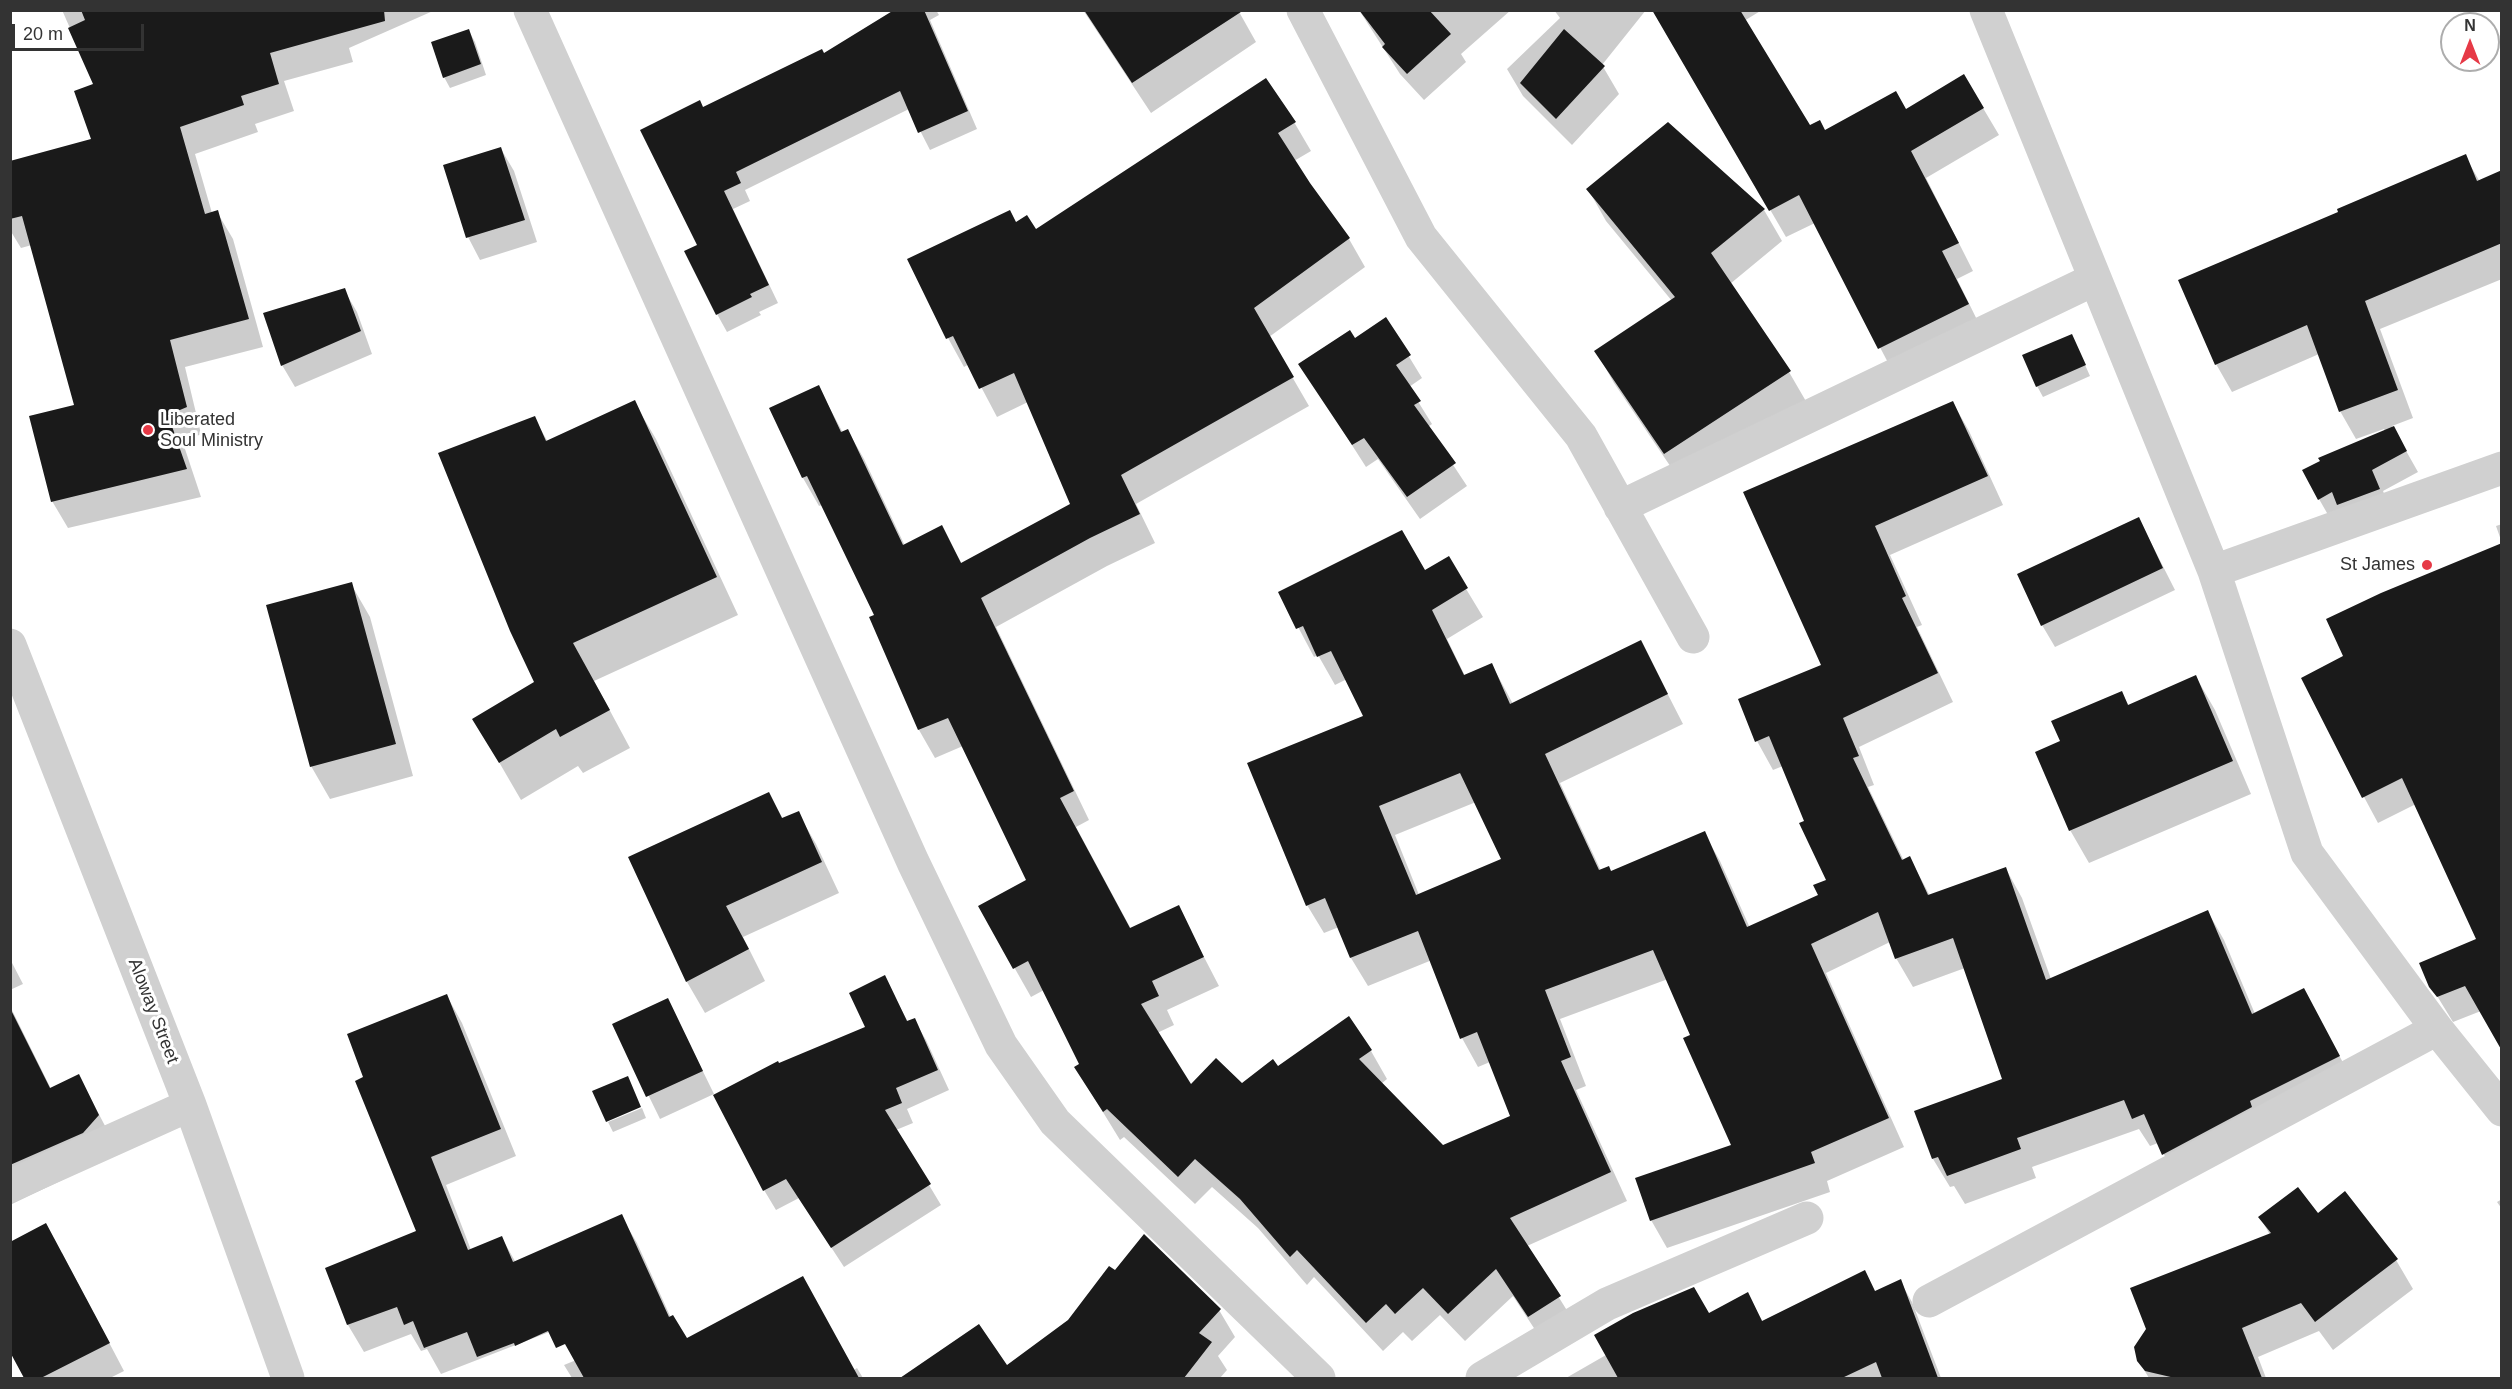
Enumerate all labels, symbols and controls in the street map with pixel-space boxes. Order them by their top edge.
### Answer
scale bar [15,12,147,50]
north arrow [2440,12,2500,72]
text: N [2464,17,2476,34]
text: 20 m [23,24,63,44]
place label: Liberated Soul Ministry [160,409,263,452]
marker: Liberated Soul Ministry [141,423,155,437]
place label: St James [2340,554,2415,576]
marker: St James [2420,558,2434,572]
street label: Aloway Street [123,955,183,1067]

